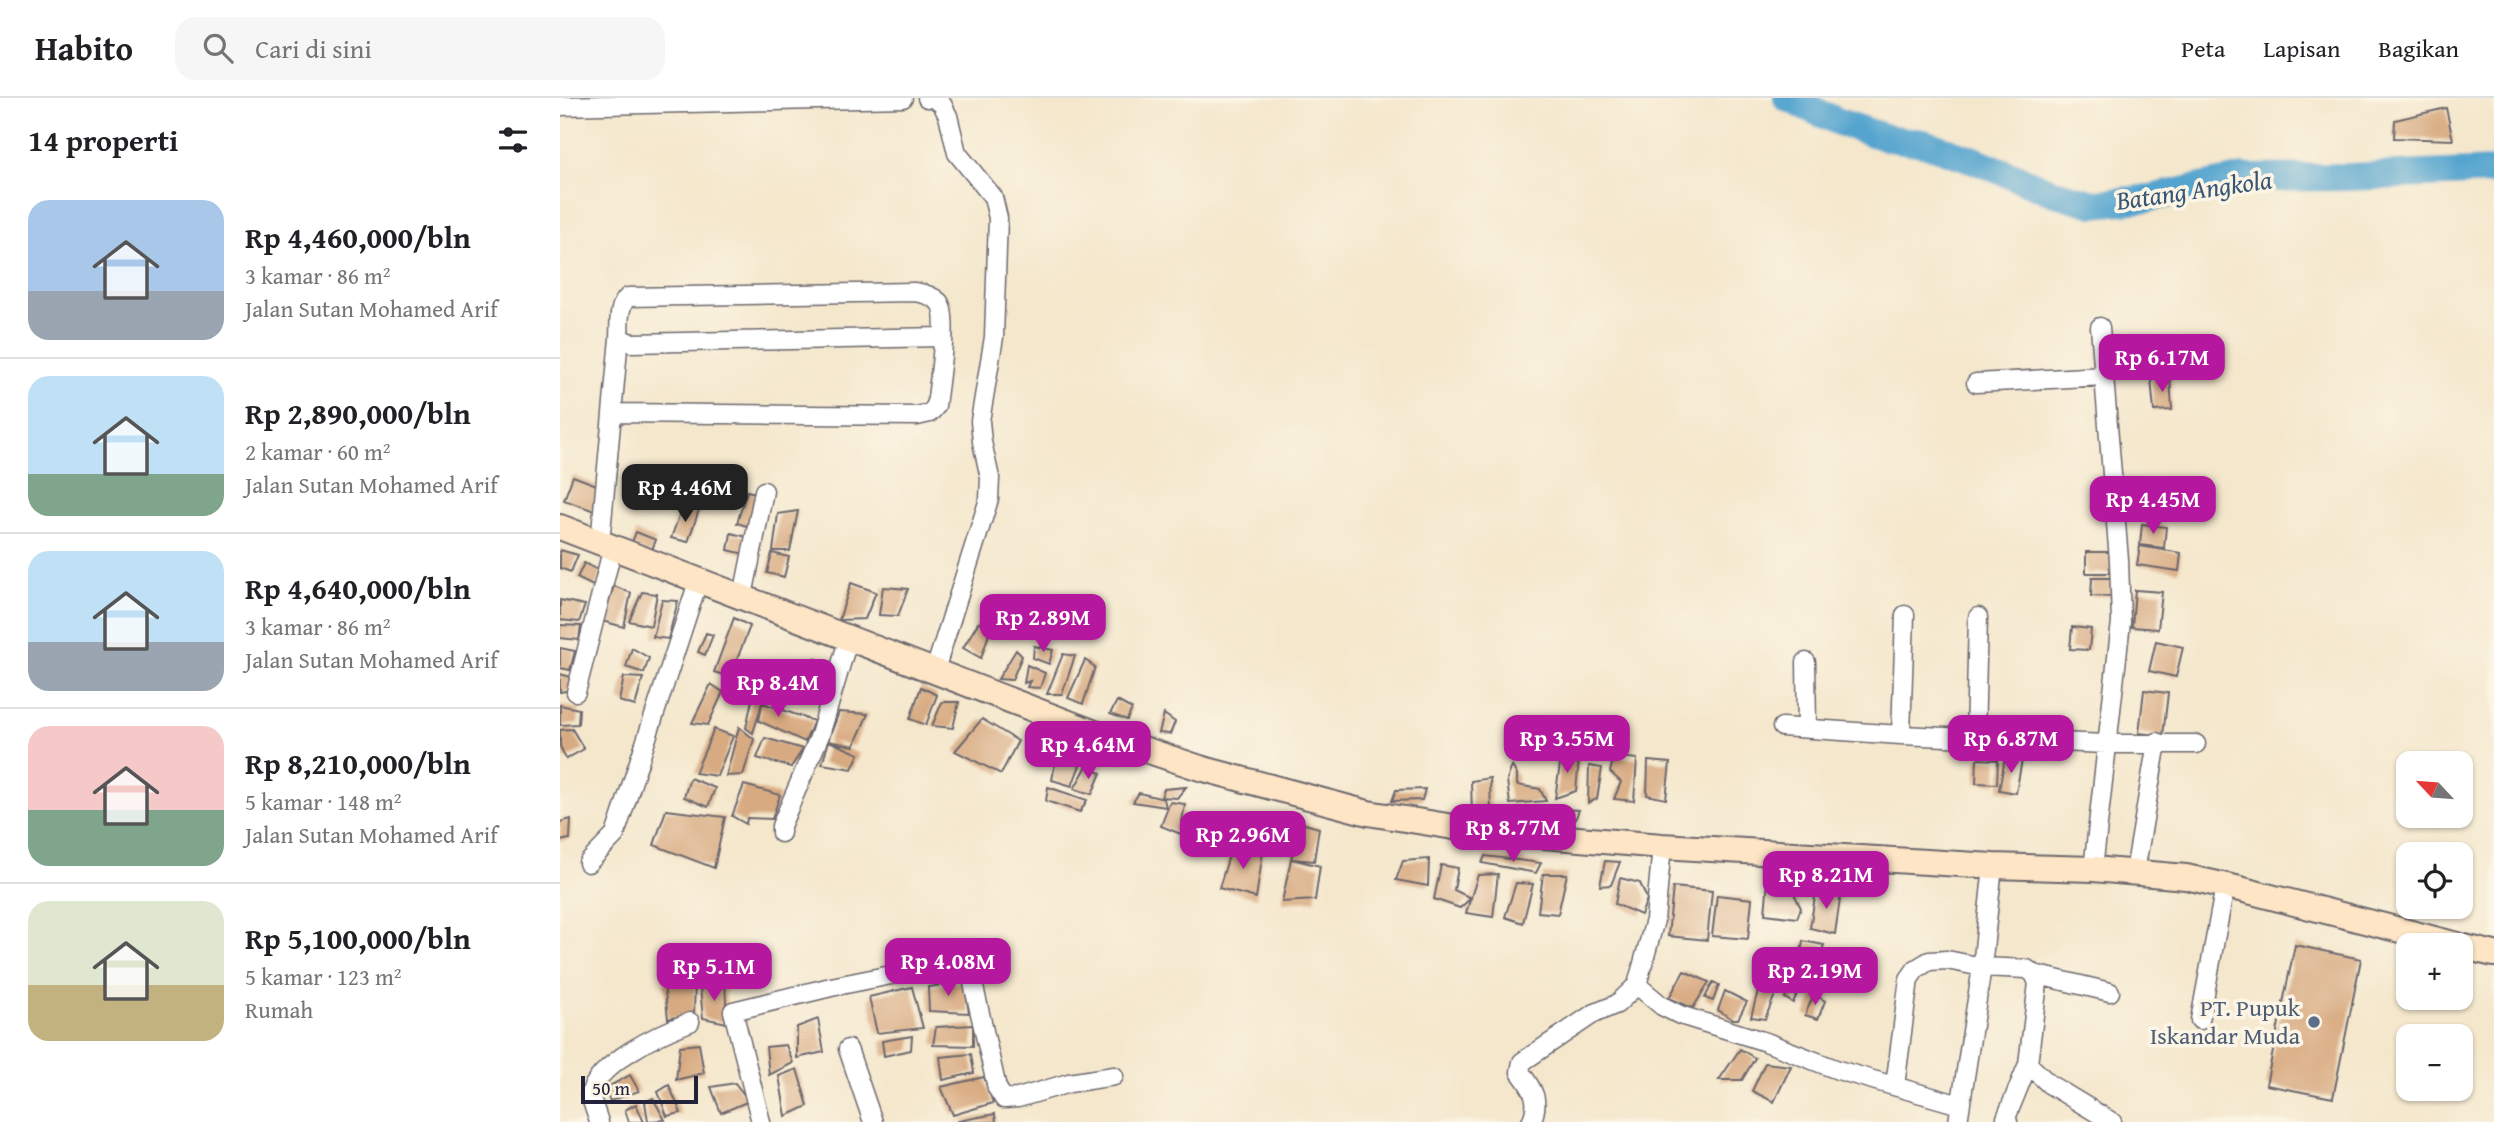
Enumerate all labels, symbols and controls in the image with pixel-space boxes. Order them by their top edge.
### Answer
search box [175,17,665,80]
text: Habito [35,24,133,72]
icon: search [199,29,237,67]
text: Cari di sini [255,29,372,68]
text: Peta [2181,31,2225,66]
text: Lapisan [2263,31,2340,66]
text: Bagikan [2378,31,2459,66]
text: 14 properti [28,118,178,162]
icon: filters [494,121,532,159]
water label: Batang Angkola [2113,159,2274,220]
text: Rp 4,460,000/bln [245,215,471,259]
icon: home [84,228,168,312]
text: 3 kamar · 86 m² [245,259,391,292]
text: Jalan Sutan Mohamed Arif [245,292,498,325]
pin: Rp 6.17M [2090,334,2234,394]
text: Rp 6.17M [2115,340,2209,373]
text: Rp 2,890,000/bln [245,391,471,435]
icon: home [84,404,168,488]
text: 2 kamar · 60 m² [245,435,391,468]
pin: Rp 4.46M [613,464,757,524]
text: Jalan Sutan Mohamed Arif [245,468,498,501]
text: Rp 4.46M [638,470,732,503]
pin: Rp 4.45M [2081,476,2225,536]
text: Rp 4.45M [2106,482,2200,515]
text: Rp 4,640,000/bln [245,566,471,610]
icon: home [84,579,168,663]
pin: Rp 2.89M [971,594,1115,654]
text: Rp 2.89M [996,600,1090,633]
text: 3 kamar · 86 m² [245,610,391,643]
text: Jalan Sutan Mohamed Arif [245,643,498,676]
pin: Rp 8.4M [713,660,843,719]
text: Rp 8.4M [737,665,819,698]
pin: Rp 3.55M [1495,716,1639,775]
pin: Rp 6.87M [1939,716,2083,775]
text: Rp 3.55M [1520,721,1614,754]
text: Rp 6.87M [1964,721,2058,754]
pin: Rp 4.64M [1016,722,1160,781]
text: Rp 4.64M [1041,727,1135,760]
text: Rp 8,210,000/bln [245,741,471,785]
north arrow [2396,751,2473,828]
map controls [2396,751,2473,1101]
icon: home [84,754,168,838]
text: 5 kamar · 148 m² [245,785,402,818]
pin: Rp 8.77M [1441,804,1585,864]
text: Rp 8.77M [1466,810,1560,843]
pin: Rp 2.96M [1171,812,1315,871]
text: Rp 2.96M [1196,817,1290,850]
text: Jalan Sutan Mohamed Arif [245,818,498,851]
button: locate [2396,842,2473,919]
pin: Rp 8.21M [1754,852,1898,911]
text: Rp 8.21M [1779,857,1873,890]
text: Rp 5,100,000/bln [245,916,471,960]
icon: home [84,929,168,1013]
button: + [2396,933,2473,1010]
pin: Rp 4.08M [876,939,1020,998]
pin: Rp 5.1M [649,944,779,1003]
text: Rp 4.08M [901,944,995,977]
pin: Rp 2.19M [1743,948,1887,1007]
text: Rp 5.1M [673,949,755,982]
text: Rp 2.19M [1768,953,1862,986]
text: 5 kamar · 123 m² [245,960,402,993]
place label: PT. Pupuk Iskandar Muda [2150,990,2301,1053]
text: Rumah [245,993,313,1026]
marker: PT. Pupuk Iskandar Muda [2306,1014,2322,1030]
button: − [2396,1024,2473,1101]
scale bar [581,1073,698,1105]
text: 50 m [592,1074,630,1102]

